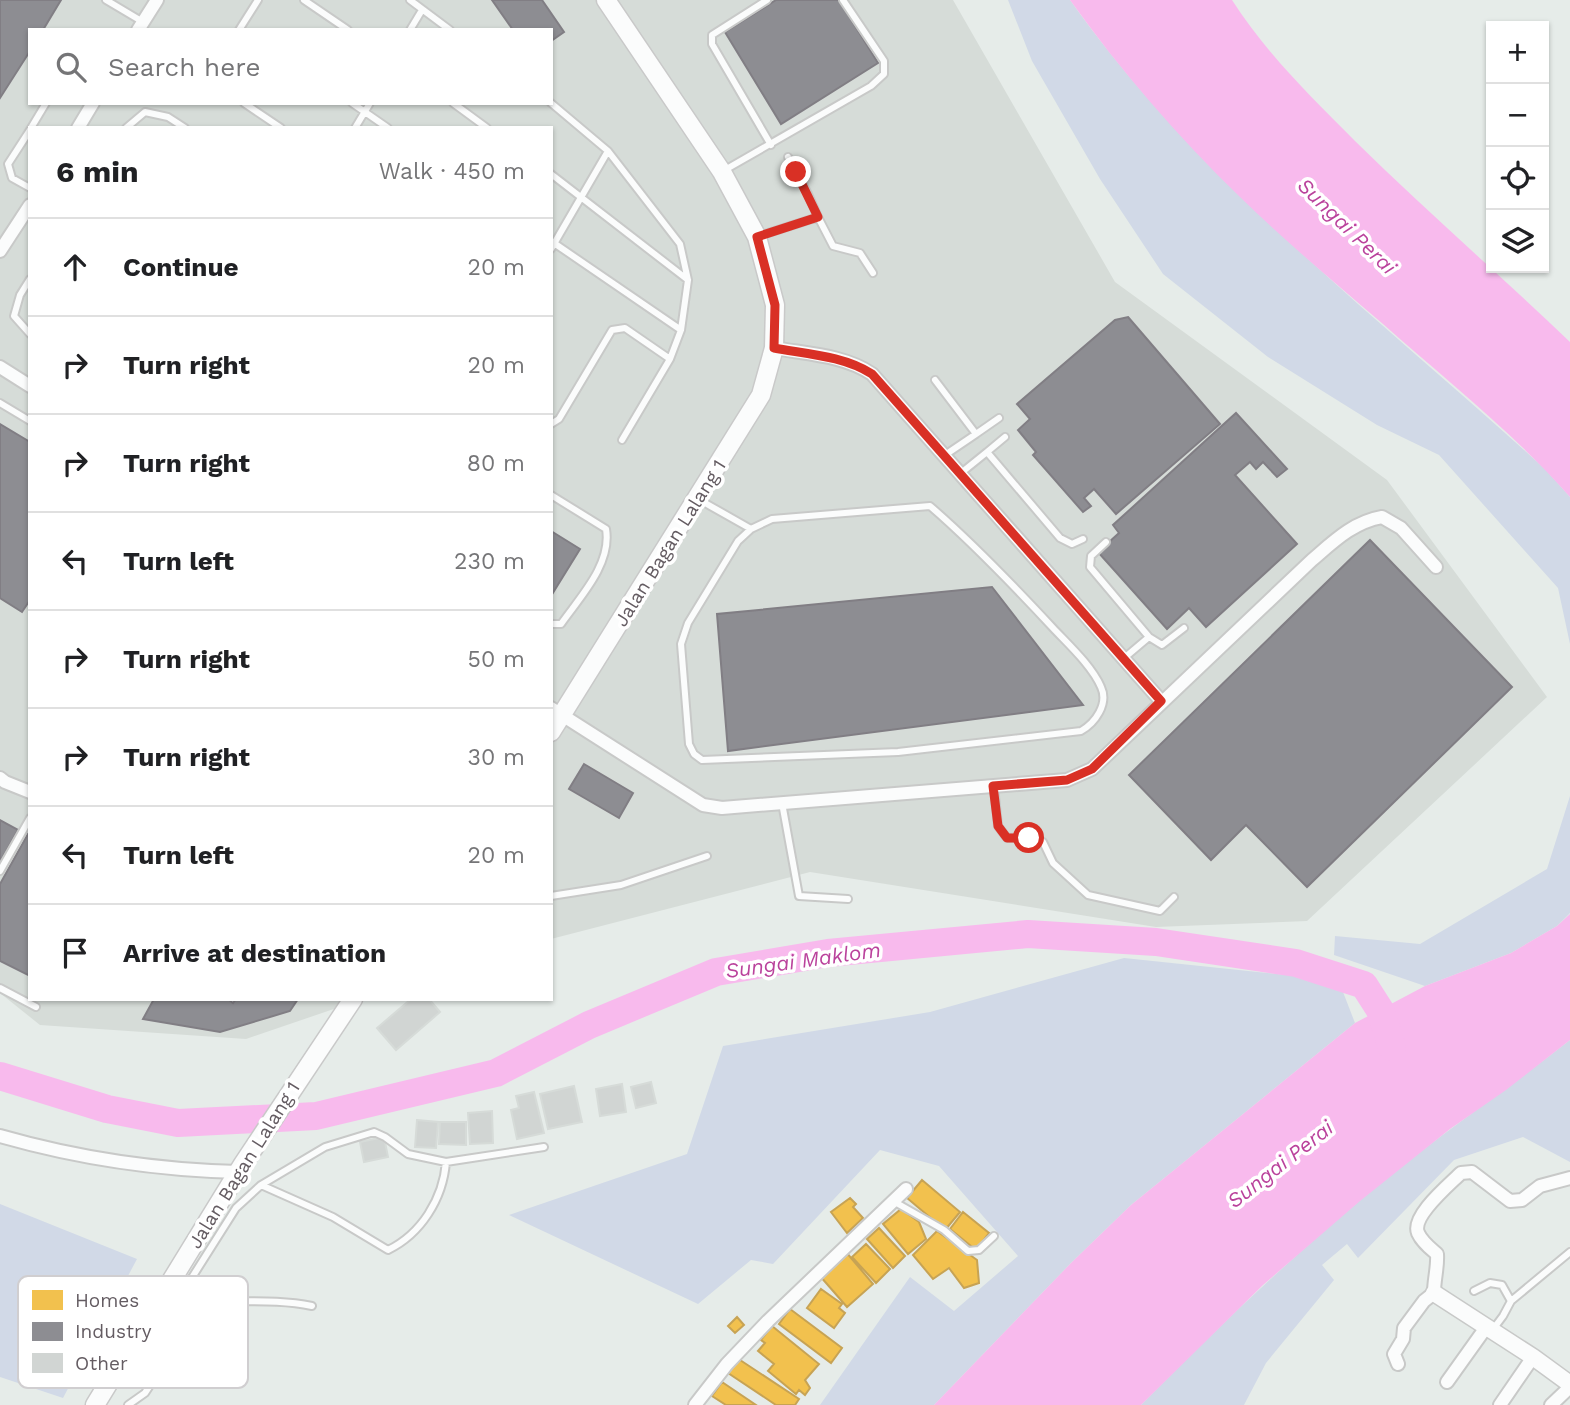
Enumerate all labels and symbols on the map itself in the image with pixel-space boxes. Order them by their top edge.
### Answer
route end [780,156,811,187]
water label: Sungai Perai [1292,173,1402,280]
street label: Jalan Bagan Lalang 1 [609,455,731,631]
route start [1013,822,1044,853]
water label: Sungai Maklom [724,937,882,983]
street label: Jalan Bagan Lalang 1 [183,1077,305,1253]
water label: Sungai Perai [1222,1115,1338,1213]
legend [18,1276,248,1388]
text: Homes [75,1289,139,1312]
text: Industry [75,1320,152,1343]
text: Other [75,1352,128,1375]

